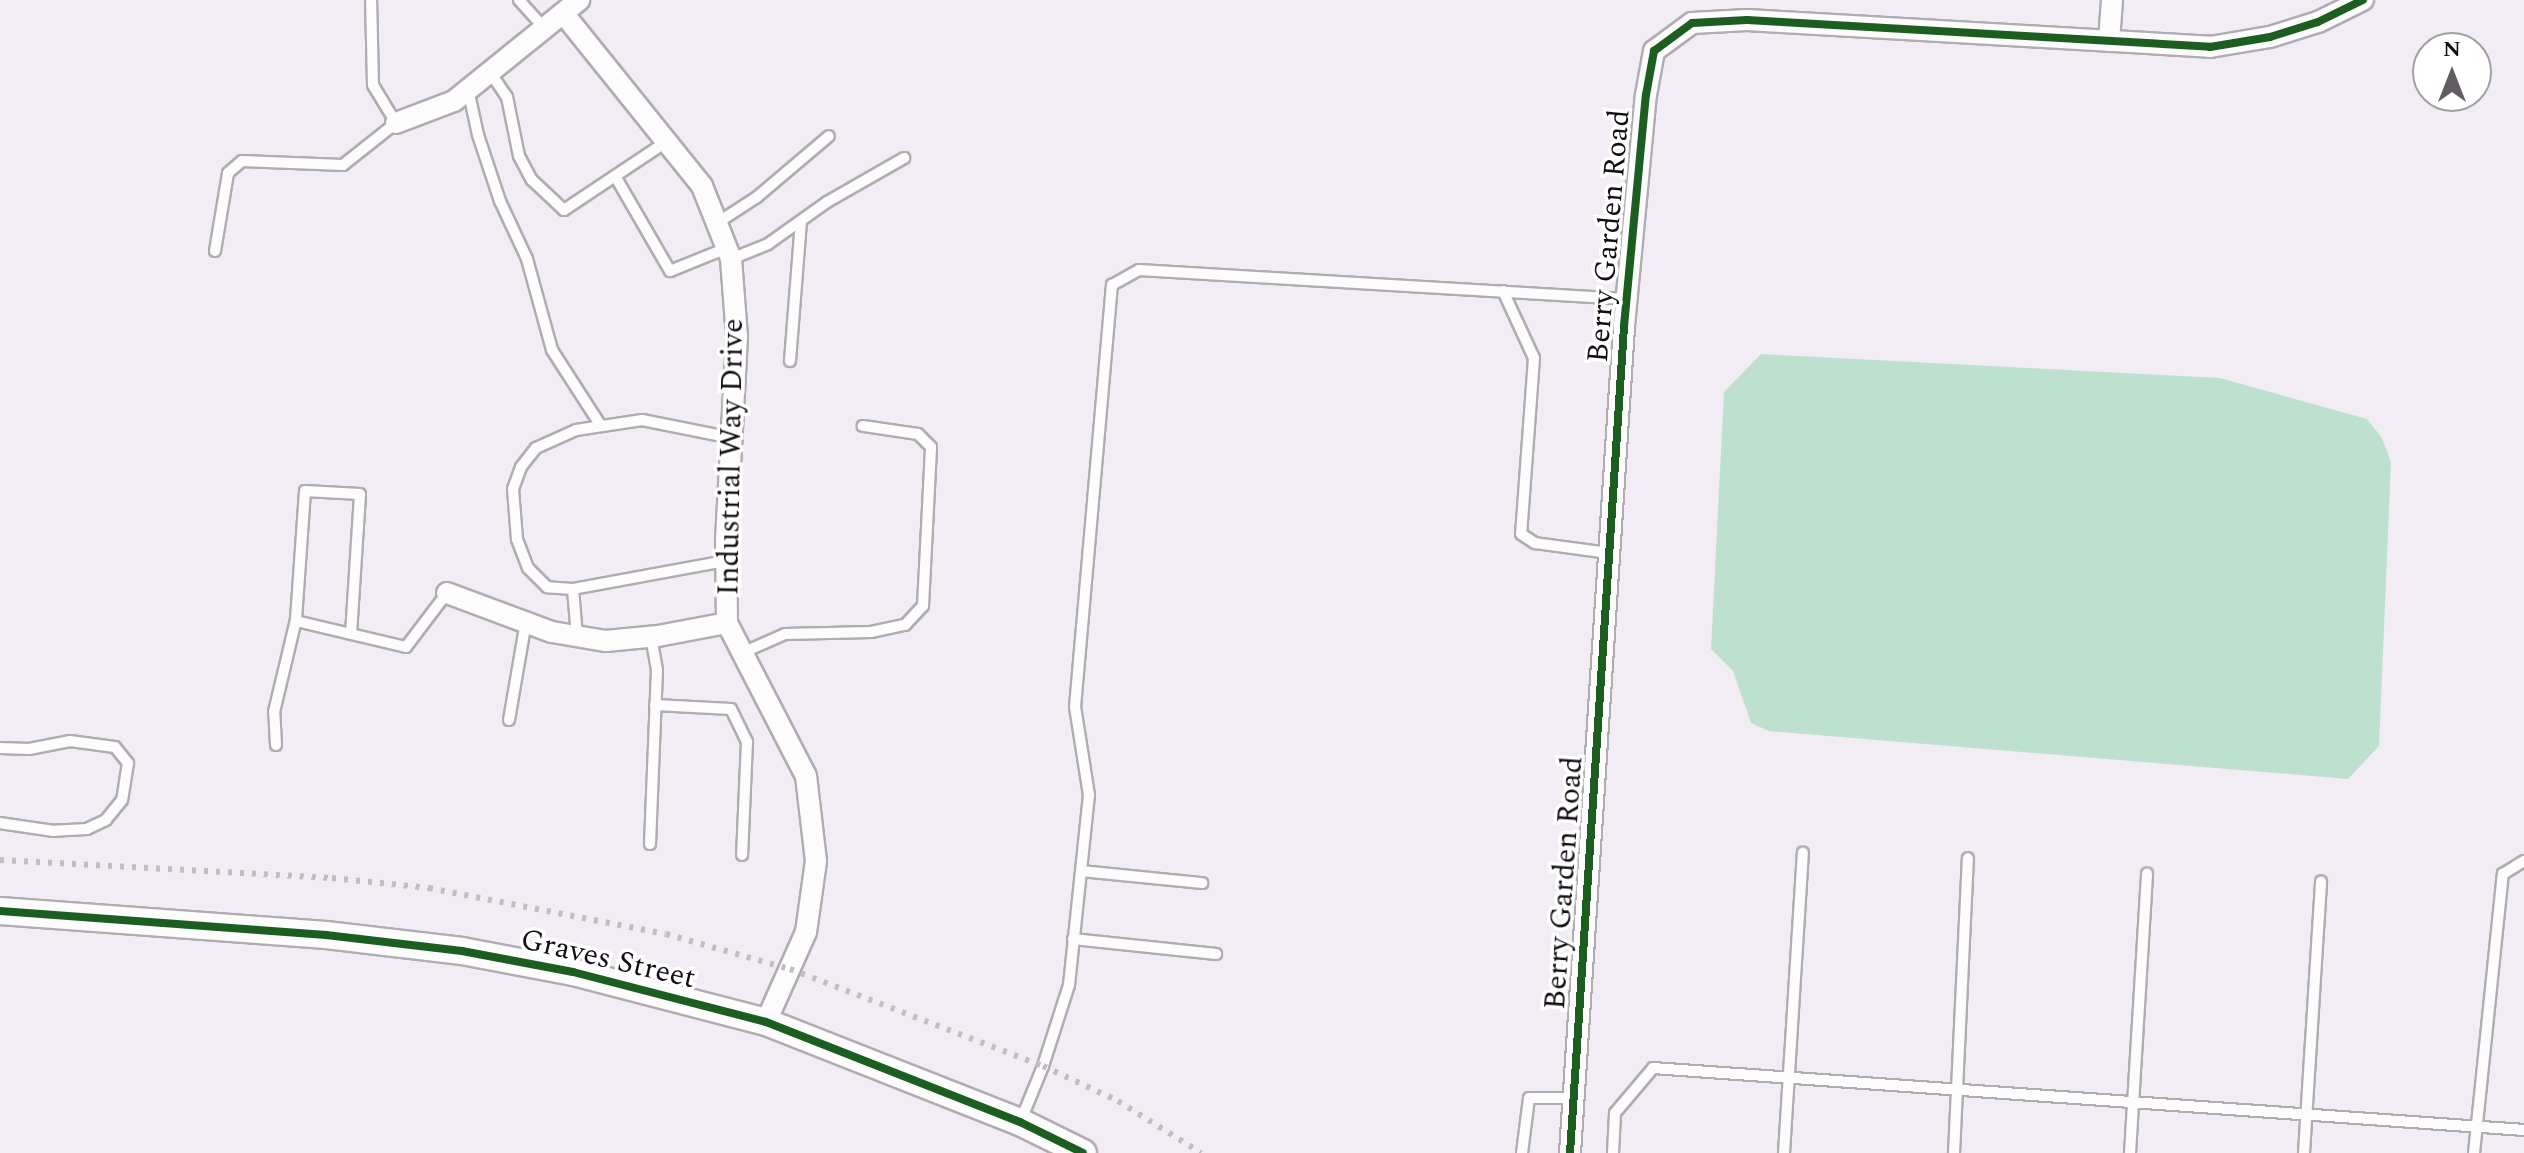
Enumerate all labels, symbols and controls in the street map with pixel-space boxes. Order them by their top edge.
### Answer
north arrow [2412,32,2492,112]
text: N [2443,33,2461,66]
street label: Berry Garden Road [1580,108,1638,364]
street label: Industrial Way Drive [711,318,751,596]
street label: Berry Garden Road [1537,755,1591,1011]
street label: Graves Street [517,921,699,997]

